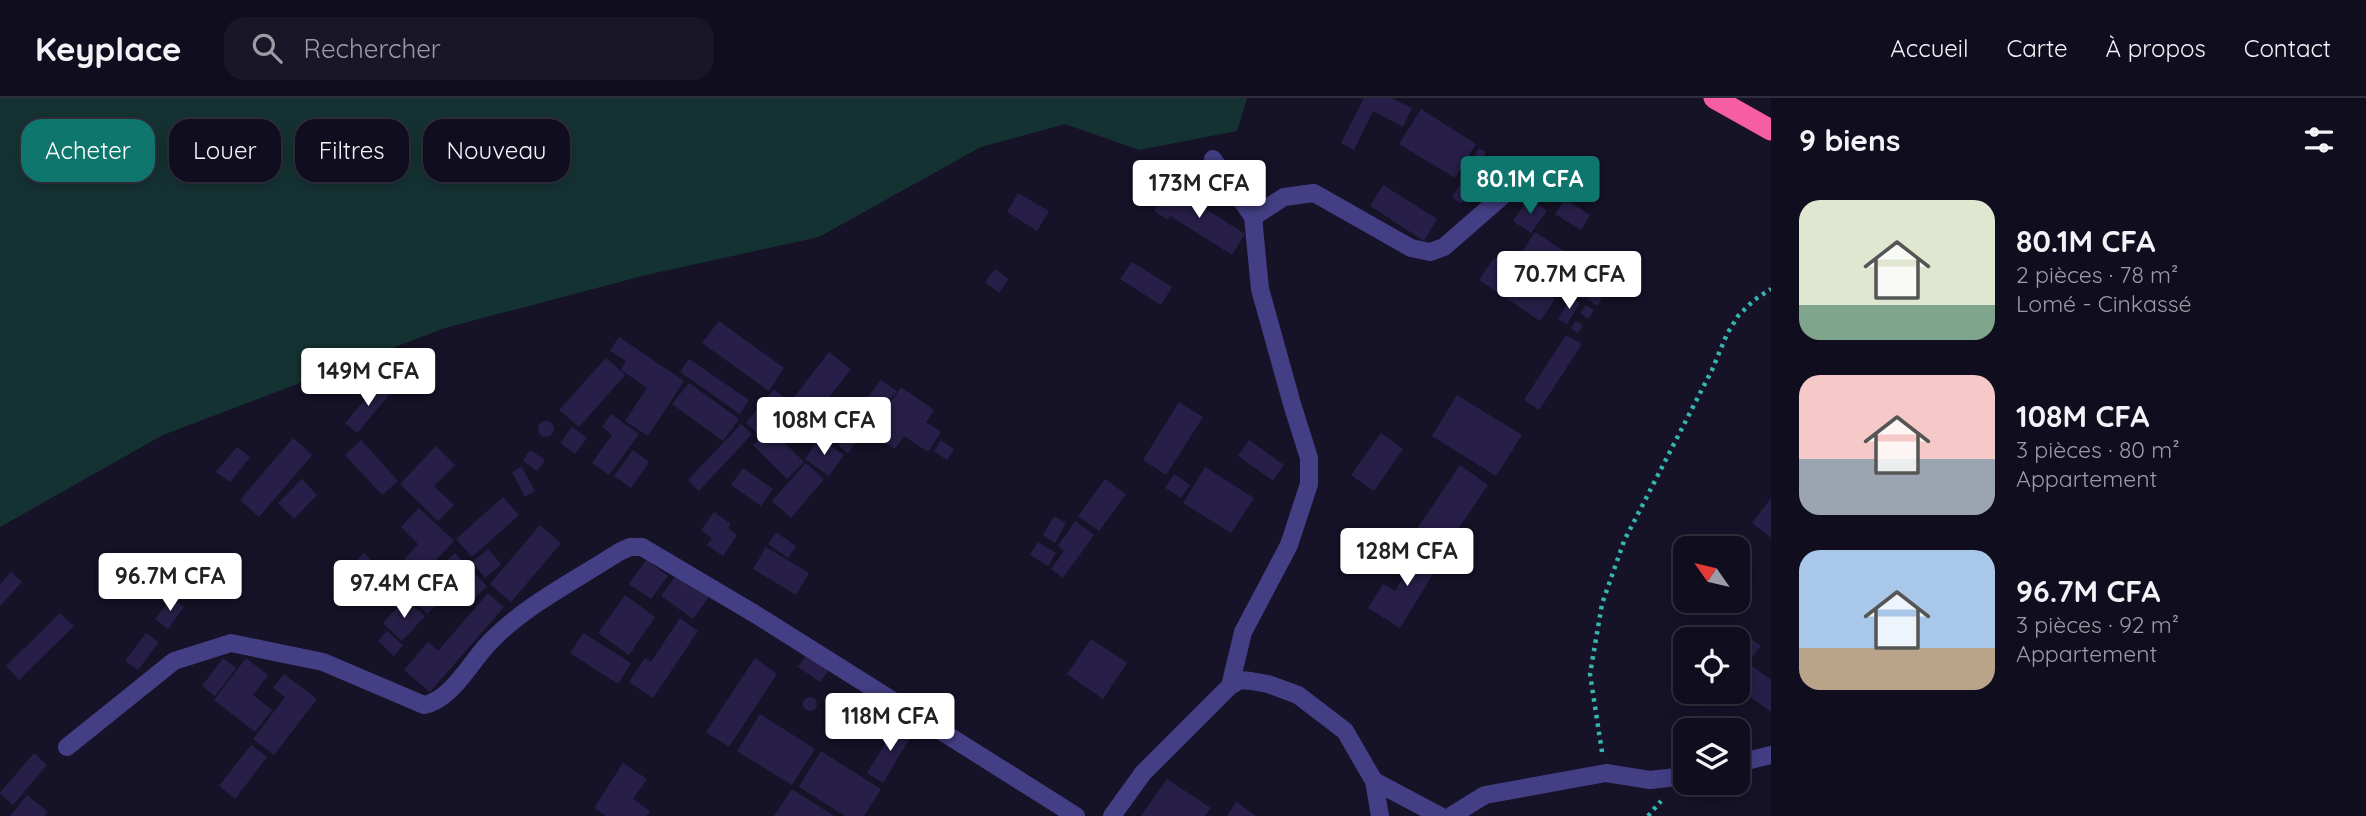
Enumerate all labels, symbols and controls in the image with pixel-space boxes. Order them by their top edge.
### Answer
search box [224,17,714,80]
text: Keyplace [35,28,182,69]
icon: search [248,29,286,67]
text: Rechercher [304,32,441,65]
text: Accueil [1890,33,1969,63]
text: Carte [2007,33,2068,63]
text: À propos [2106,33,2206,63]
text: Contact [2244,33,2331,63]
chip: Acheter [21,119,155,182]
chip: Louer [169,119,281,182]
chip: Filtres [295,119,409,182]
chip: Nouveau [423,119,570,182]
text: 9 biens [1799,121,1900,159]
icon: filters [2300,121,2338,159]
pin: 80.1M CFA [1450,156,1610,216]
pin: 173M CFA [1127,160,1271,220]
text: 80.1M CFA [1477,164,1583,193]
text: 173M CFA [1149,168,1249,197]
text: 80.1M CFA [2016,222,2155,260]
icon: home [1855,228,1939,312]
pin: 70.7M CFA [1489,252,1649,311]
text: 70.7M CFA [1513,259,1625,288]
text: 2 pièces · 78 m² [2016,260,2178,289]
text: Lomé - Cinkassé [2016,289,2192,318]
pin: 149M CFA [296,348,440,408]
text: 149M CFA [317,356,419,385]
text: 108M CFA [2016,397,2149,435]
pin: 108M CFA [752,398,896,457]
icon: home [1855,403,1939,487]
text: 108M CFA [773,405,875,434]
text: 3 pièces · 80 m² [2016,435,2180,464]
text: Appartement [2016,464,2157,493]
pin: 128M CFA [1335,528,1479,588]
text: 128M CFA [1356,536,1458,565]
north arrow [1673,536,1750,612]
map controls [1673,536,1750,795]
pin: 96.7M CFA [90,554,250,613]
pin: 97.4M CFA [324,560,484,620]
text: 96.7M CFA [115,561,225,590]
text: 97.4M CFA [350,568,458,597]
text: 96.7M CFA [2016,572,2160,610]
icon: home [1855,578,1939,662]
text: 3 pièces · 92 m² [2016,610,2179,639]
button: locate [1673,627,1750,704]
text: Appartement [2016,639,2157,668]
pin: 118M CFA [818,694,962,753]
text: 118M CFA [841,701,939,730]
button: layers [1673,718,1750,795]

